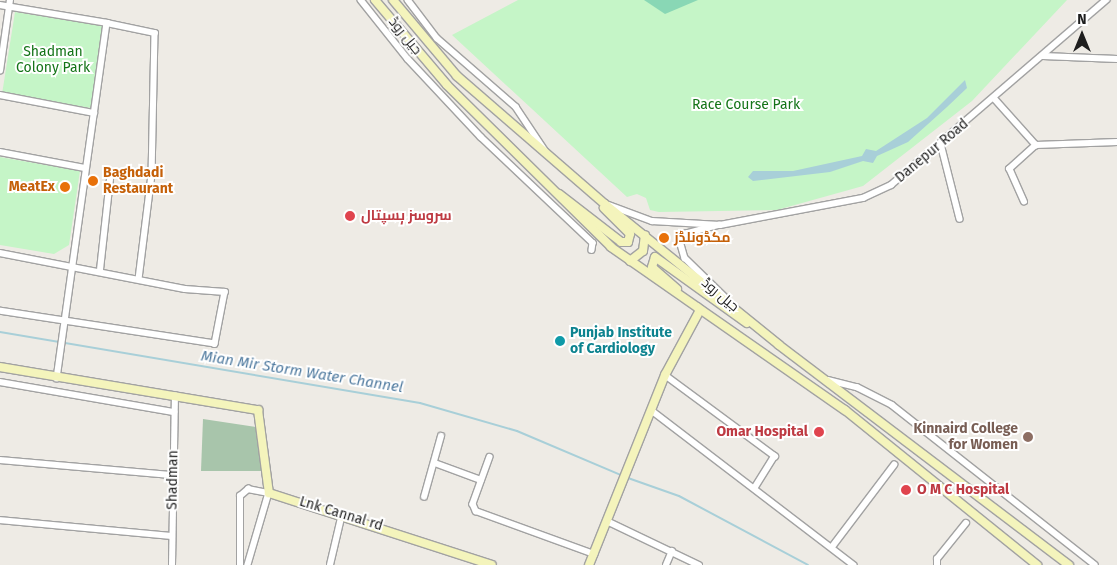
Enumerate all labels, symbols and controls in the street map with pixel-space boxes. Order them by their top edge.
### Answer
north arrow [1057,10,1107,60]
text: N [1077,11,1087,28]
street label: جیل روڈ [385,14,425,58]
park label: Shadman Colony Park [16,44,90,76]
park label: Race Course Park [692,97,800,113]
street label: Danepur Road [892,116,972,186]
place label: Baghdadi Restaurant [103,165,173,198]
marker: Baghdadi Restaurant [87,175,99,187]
place label: MeatEx [9,179,55,195]
marker: MeatEx [59,181,71,193]
place label: سروسز ہسپتال [361,208,452,224]
marker: سروسز ہسپتال [343,209,357,223]
place label: مکڈونلڈز [674,230,730,246]
marker: مکڈونلڈز [658,232,670,244]
street label: جیل روڈ [698,275,742,315]
place label: Punjab Institute of Cardiology [570,325,672,358]
marker: Punjab Institute of Cardiology [554,335,566,347]
water label: Mian Mir Storm Water Channel [200,347,404,397]
place label: Kinnaird College for Women [913,421,1018,454]
place label: Omar Hospital [716,424,808,440]
marker: Omar Hospital [812,425,826,439]
marker: Kinnaird College for Women [1022,431,1034,443]
street label: Shadman [164,450,182,510]
place label: O M C Hospital [917,482,1009,498]
marker: O M C Hospital [899,483,913,497]
street label: Lnk Cannal rd [297,493,385,535]

